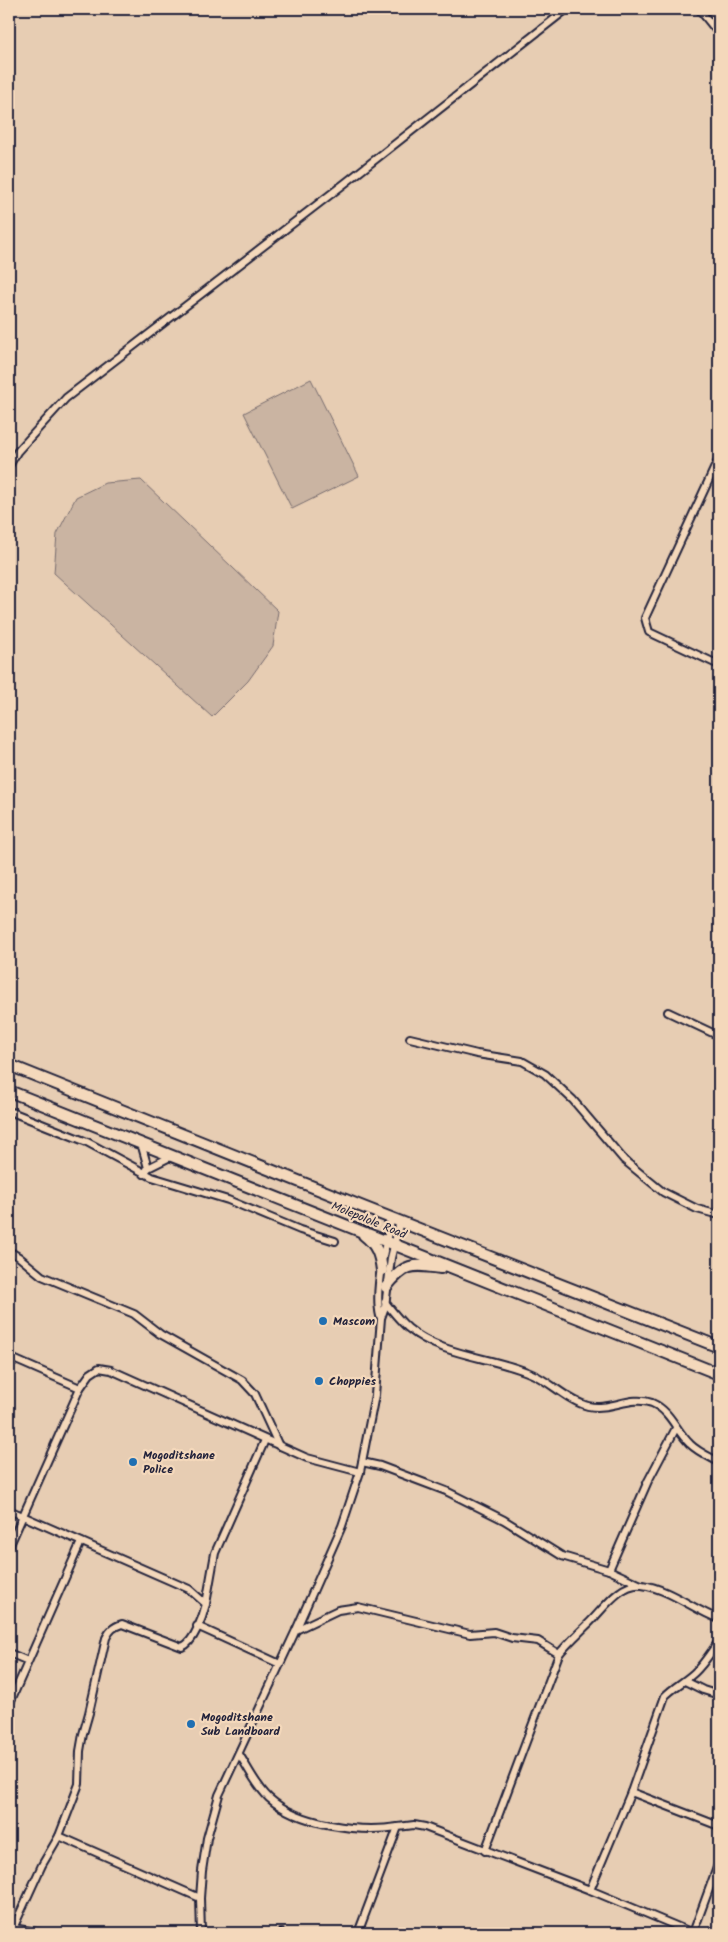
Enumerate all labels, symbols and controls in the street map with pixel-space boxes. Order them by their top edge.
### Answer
street label: Molepolole Road [328,1197,410,1245]
place label: Mascom [333,1312,375,1331]
marker: Mascom [317,1315,329,1327]
place label: Choppies [329,1372,377,1391]
marker: Choppies [313,1375,325,1387]
place label: Mogoditshane Police [143,1446,215,1479]
marker: Mogoditshane Police [127,1456,139,1468]
place label: Mogoditshane Sub Landboard [201,1708,280,1741]
marker: Mogoditshane Sub Landboard [185,1718,197,1730]

